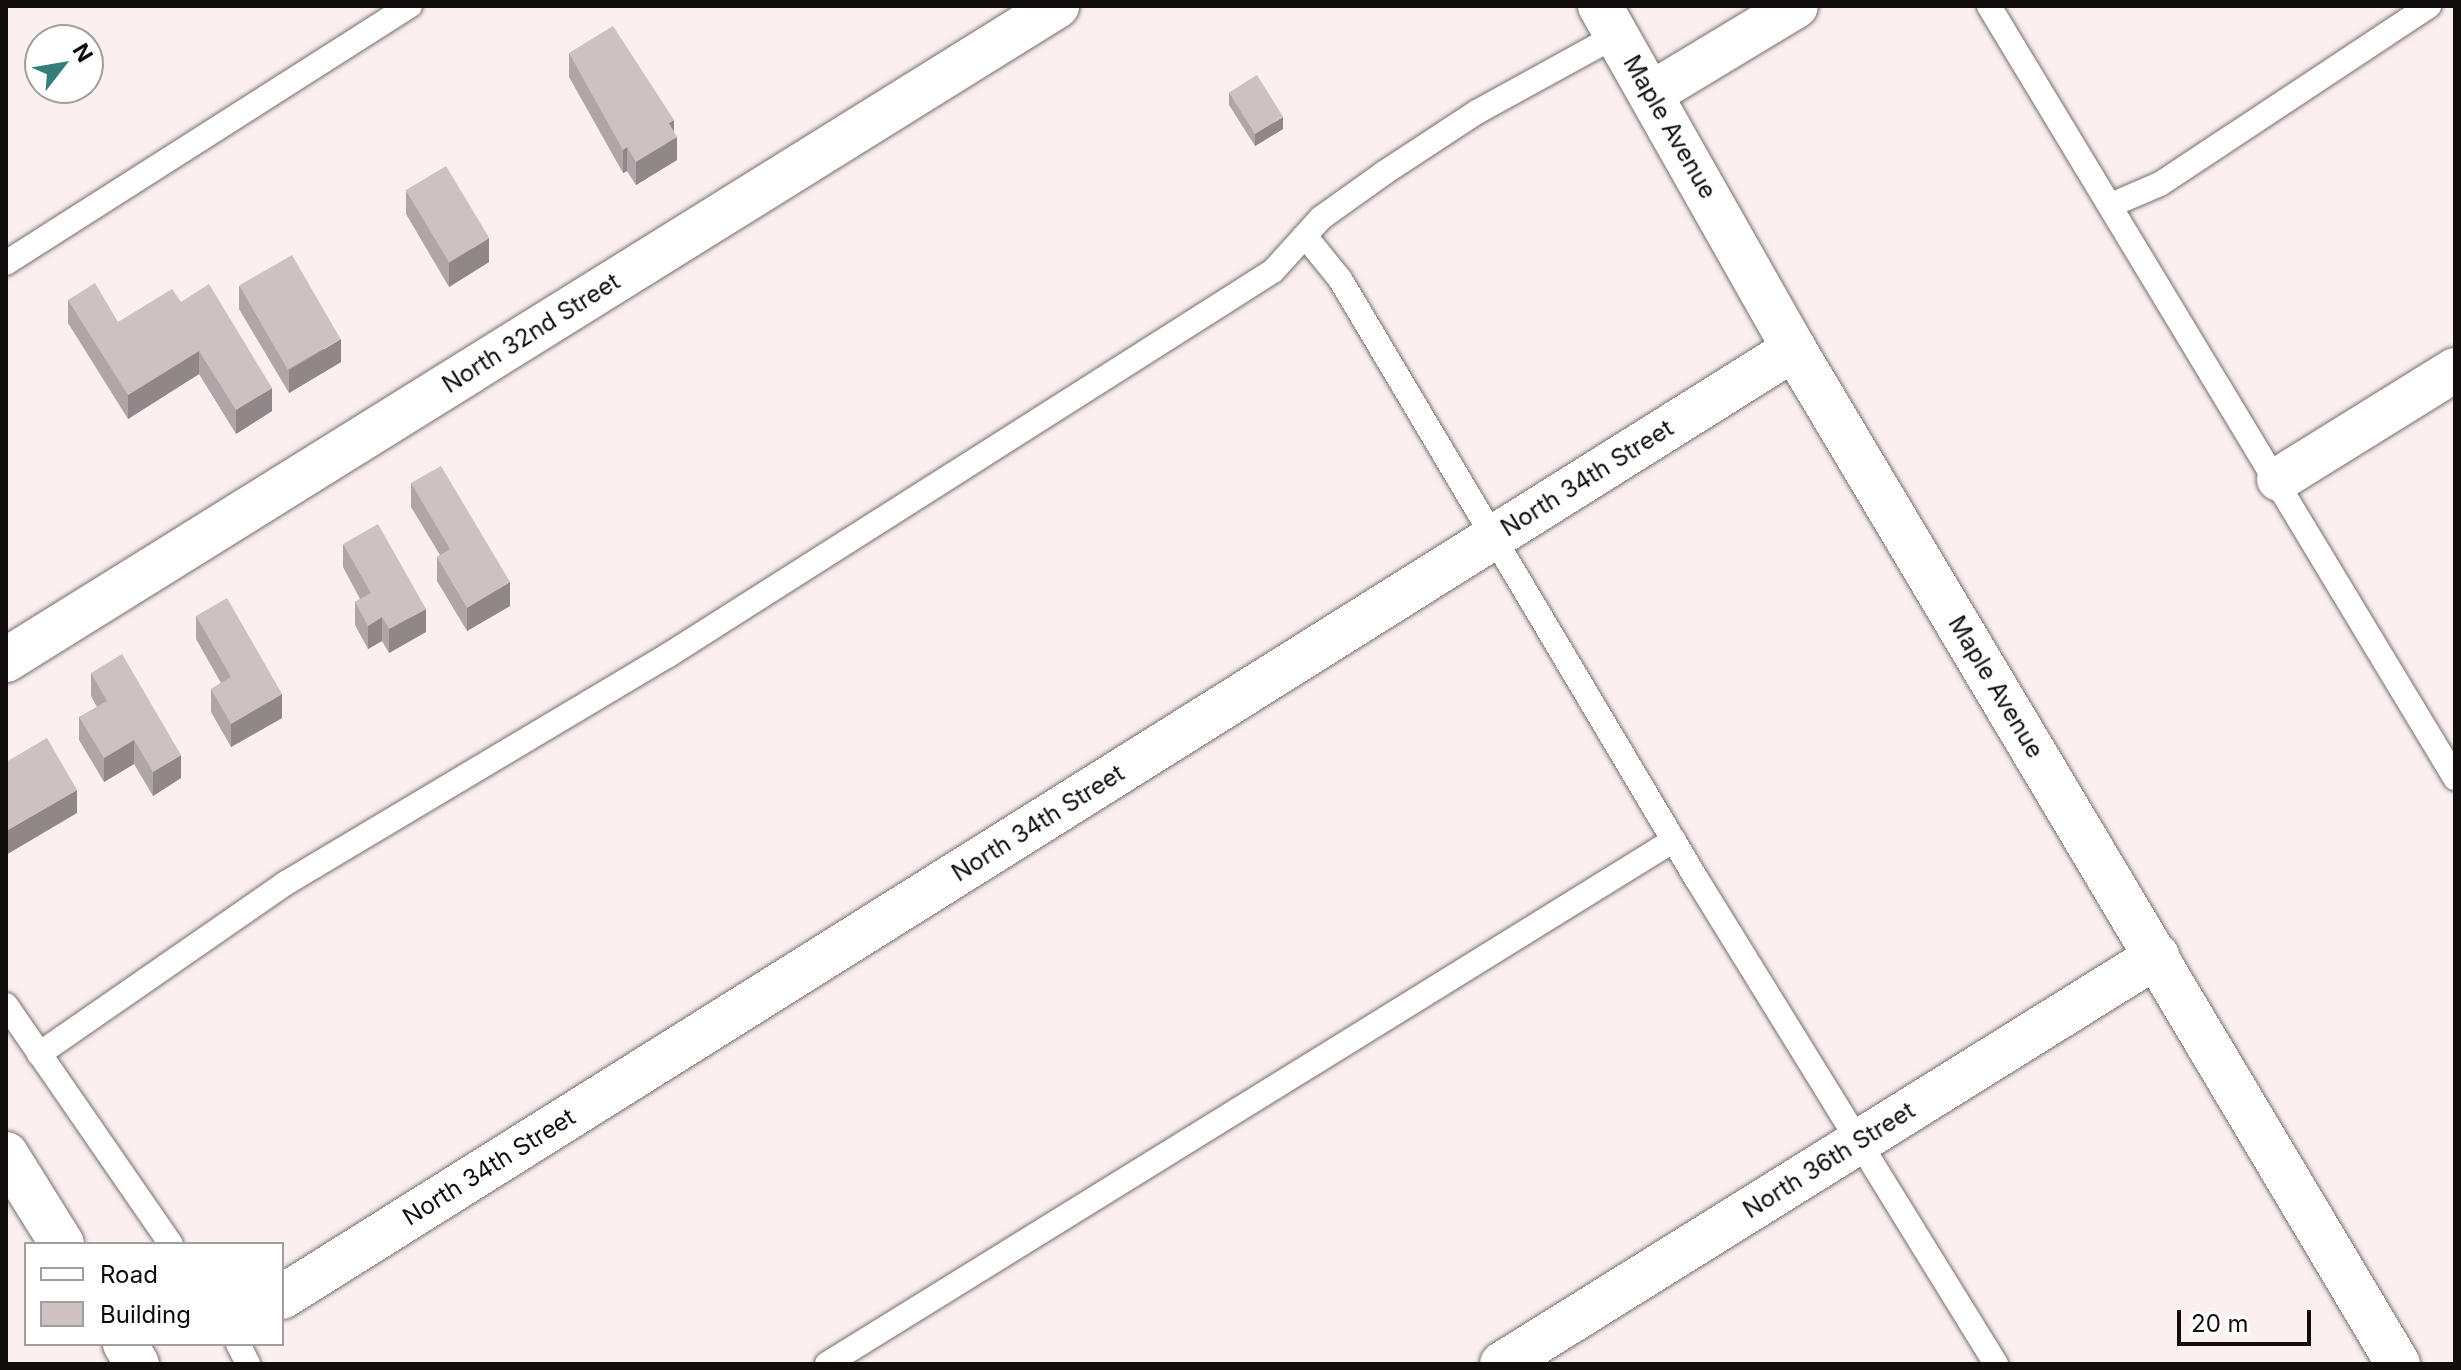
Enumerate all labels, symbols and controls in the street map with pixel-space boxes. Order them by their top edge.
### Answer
north arrow [24,24,104,104]
text: N [67,39,98,67]
street label: Maple Avenue [1617,50,1723,204]
street label: North 32nd Street [437,267,625,399]
street label: North 34th Street [1496,413,1678,543]
street label: Maple Avenue [1942,611,2050,763]
street label: North 34th Street [947,758,1129,888]
street label: North 36th Street [1738,1096,1920,1224]
street label: North 34th Street [398,1102,580,1232]
legend [24,1242,284,1346]
text: Road [100,1260,158,1289]
scale bar [2181,1294,2315,1344]
text: Building [100,1300,191,1329]
text: 20 m [2191,1309,2249,1338]

